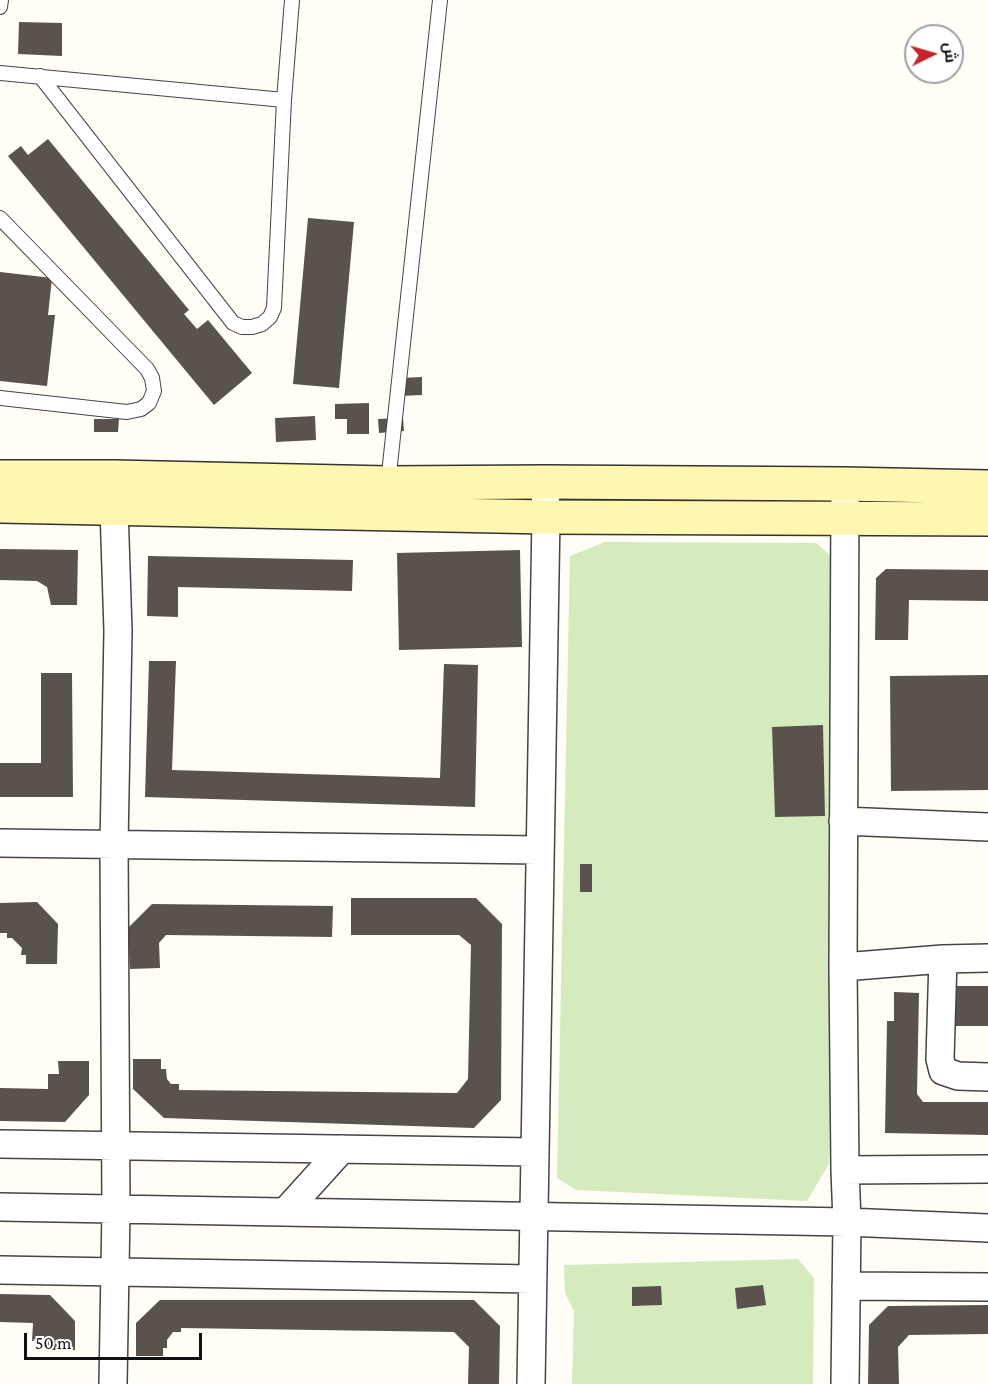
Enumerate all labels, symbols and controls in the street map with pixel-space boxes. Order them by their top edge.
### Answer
north arrow [904,24,964,84]
text: ش [941,42,960,64]
scale bar [27,1321,206,1359]
text: 50 m [35,1333,72,1353]

